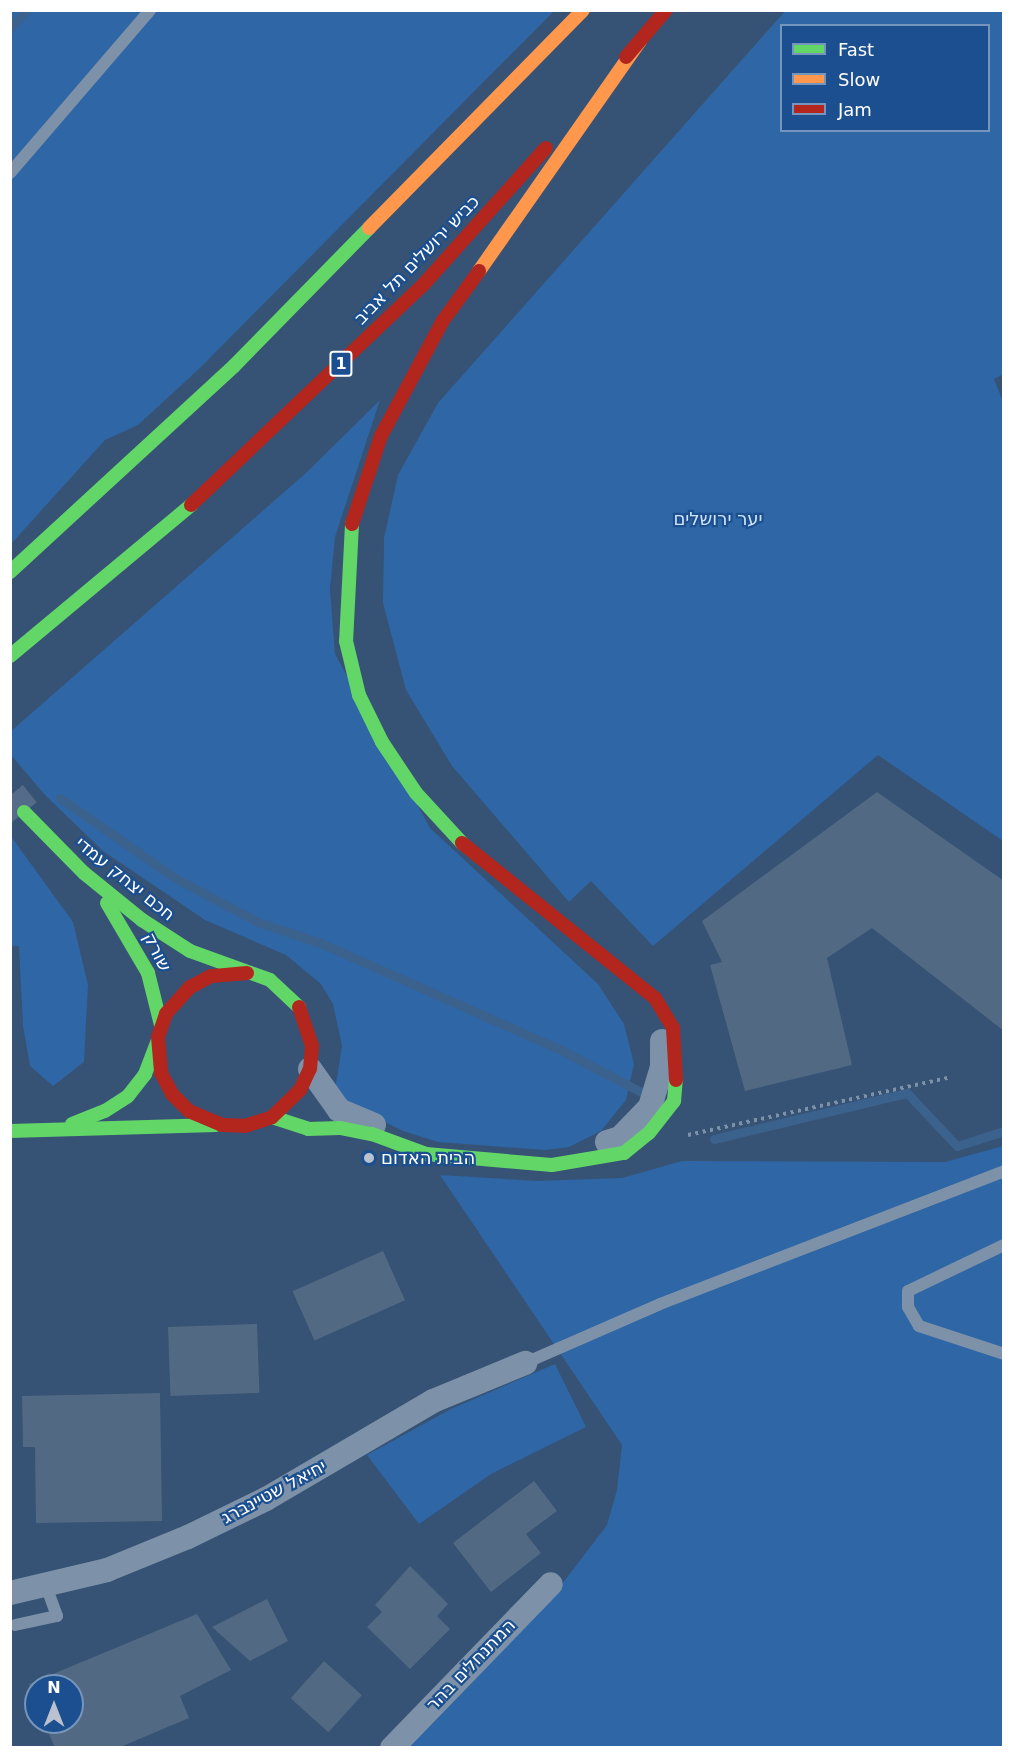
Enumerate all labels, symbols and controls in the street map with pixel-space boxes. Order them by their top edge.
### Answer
legend [780,24,990,132]
text: Fast [838,39,874,60]
text: Slow [838,69,880,90]
text: Jam [838,99,872,120]
street label: כביש ירושלים תל אביב [350,191,484,329]
road number: 1 [329,351,353,377]
park label: יער ירושלים [673,508,763,530]
street label: חכם יצחק עמדי [71,832,179,926]
street label: שורק [138,929,176,975]
place label: הבית האדום [381,1147,475,1169]
marker: הבית האדום [362,1151,376,1165]
street label: יחיאל שטיינברג [218,1455,330,1529]
street label: המתנחלים בהר [422,1615,520,1715]
north arrow [24,1674,84,1734]
text: N [47,1678,61,1697]

